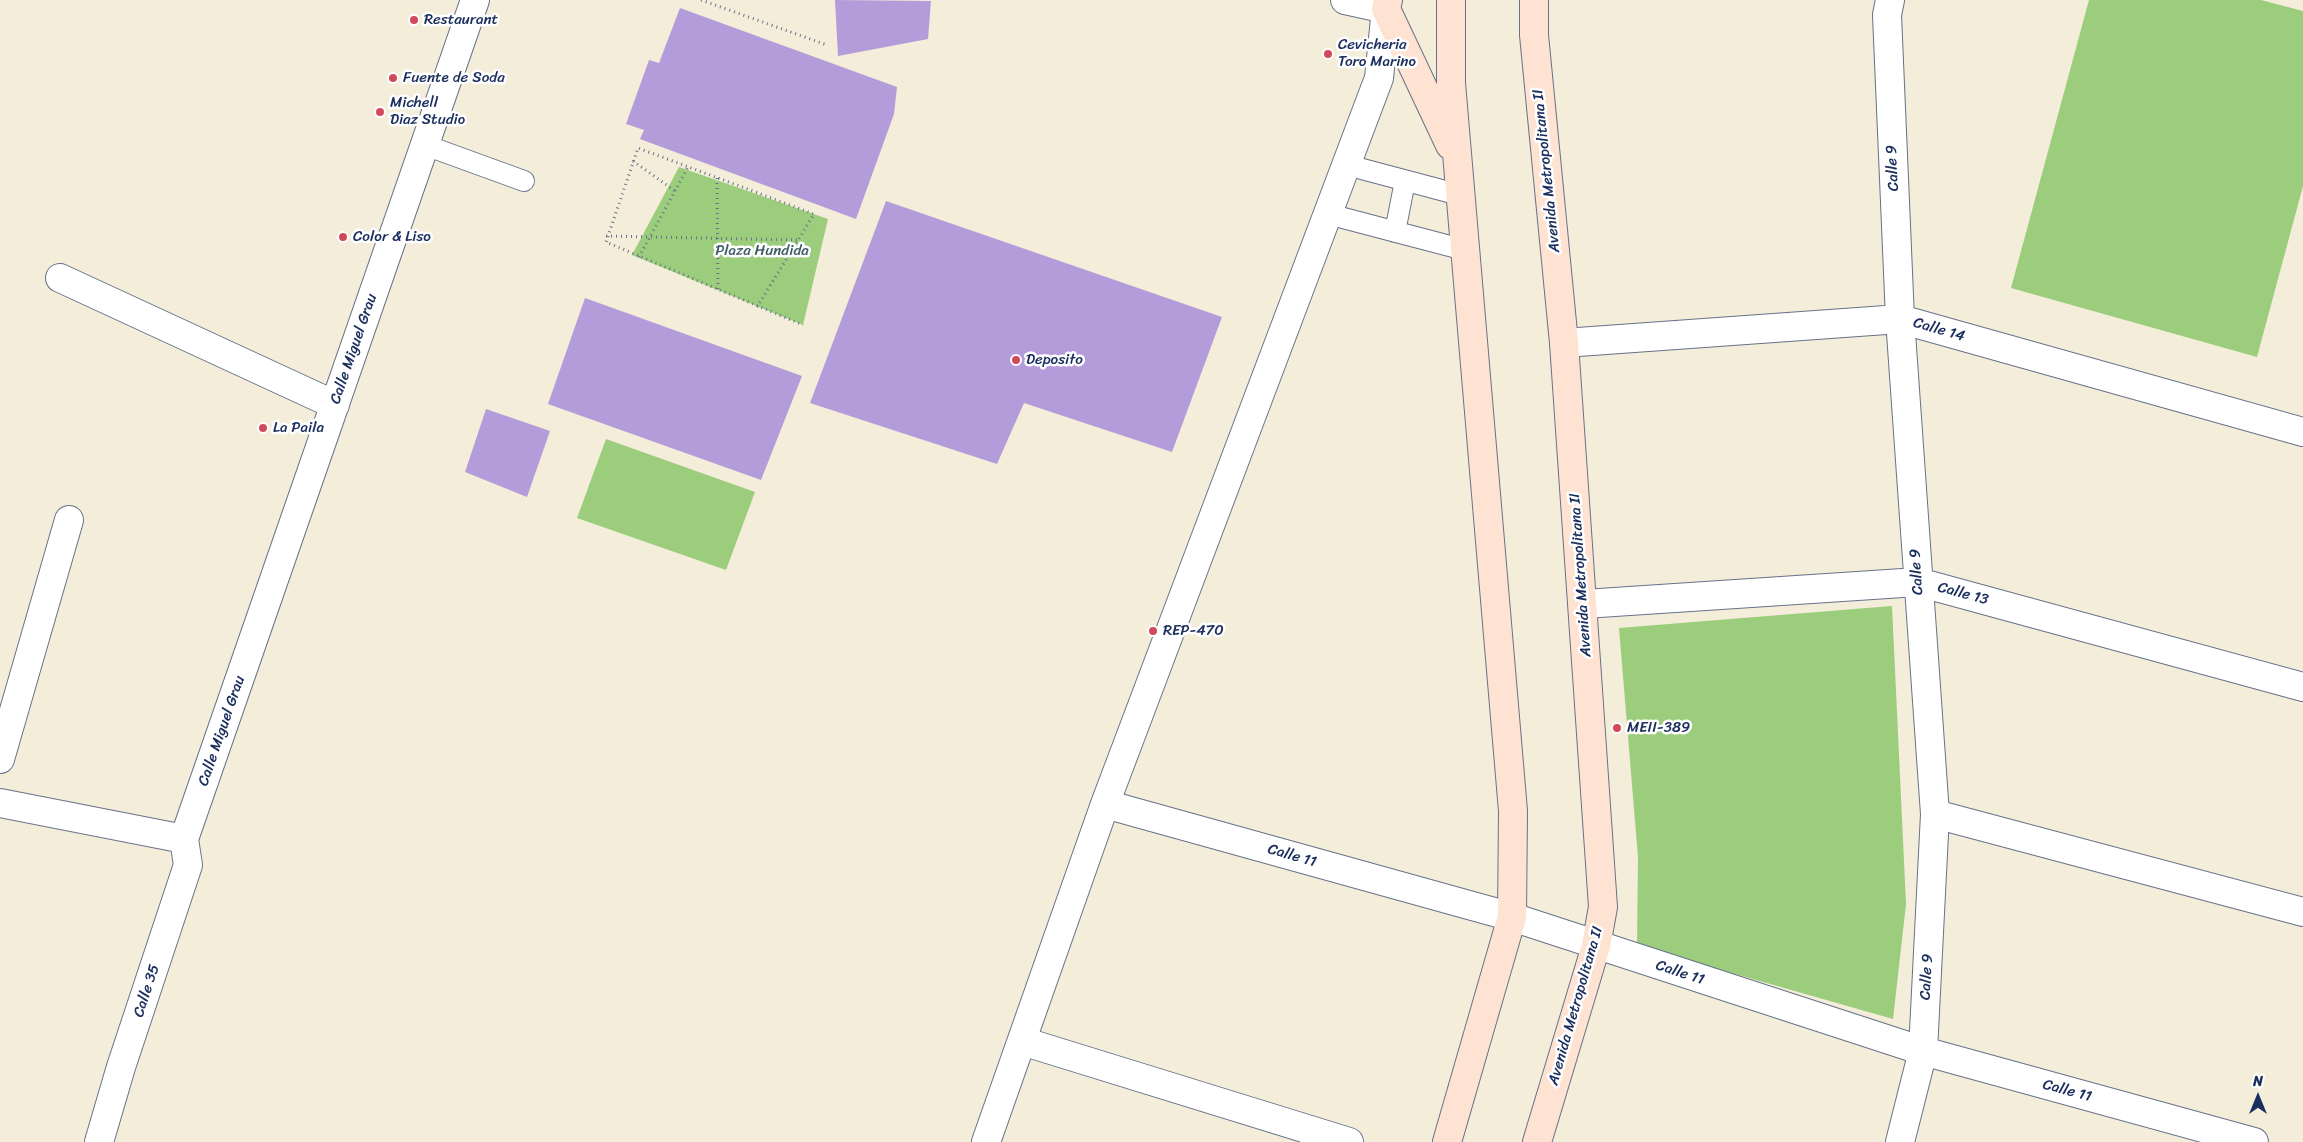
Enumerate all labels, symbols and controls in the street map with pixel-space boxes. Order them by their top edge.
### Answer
place label: Restaurant [424,11,498,29]
marker: Restaurant [408,14,420,26]
place label: Cevicheria Toro Marino [1338,36,1416,71]
marker: Cevicheria Toro Marino [1322,48,1334,60]
place label: Fuente de Soda [403,69,505,87]
marker: Fuente de Soda [387,72,399,84]
street label: Avenida Metropolitana II [1529,88,1565,254]
place label: Michell Diaz Studio [390,94,465,129]
marker: Michell Diaz Studio [374,106,386,118]
street label: Calle 9 [1883,144,1903,192]
place label: Color & Liso [353,228,431,246]
marker: Color & Liso [337,231,349,243]
park label: Plaza Hundida [715,242,809,260]
street label: Calle Miguel Grau [327,291,381,407]
street label: Calle 14 [1911,314,1967,346]
place label: Deposito [1026,351,1083,369]
marker: Deposito [1010,354,1022,366]
place label: La Paila [273,419,324,437]
marker: La Paila [257,422,269,434]
street label: Avenida Metropolitana II [1566,492,1596,658]
street label: Calle 9 [1906,548,1928,596]
street label: Calle 13 [1936,579,1990,609]
place label: REP-470 [1163,622,1224,640]
marker: REP-470 [1147,625,1159,637]
street label: Calle Miguel Grau [195,673,249,789]
place label: MEII-389 [1627,719,1690,737]
marker: MEII-389 [1611,722,1623,734]
street label: Calle 11 [1266,840,1318,872]
street label: Avenida Metropolitana II [1545,925,1607,1087]
street label: Calle 9 [1917,953,1937,1001]
street label: Calle 11 [1653,957,1707,989]
street label: Calle 35 [130,962,164,1020]
text: N [2253,1069,2263,1094]
north arrow [2233,1072,2283,1122]
street label: Calle 11 [2041,1076,2093,1106]

